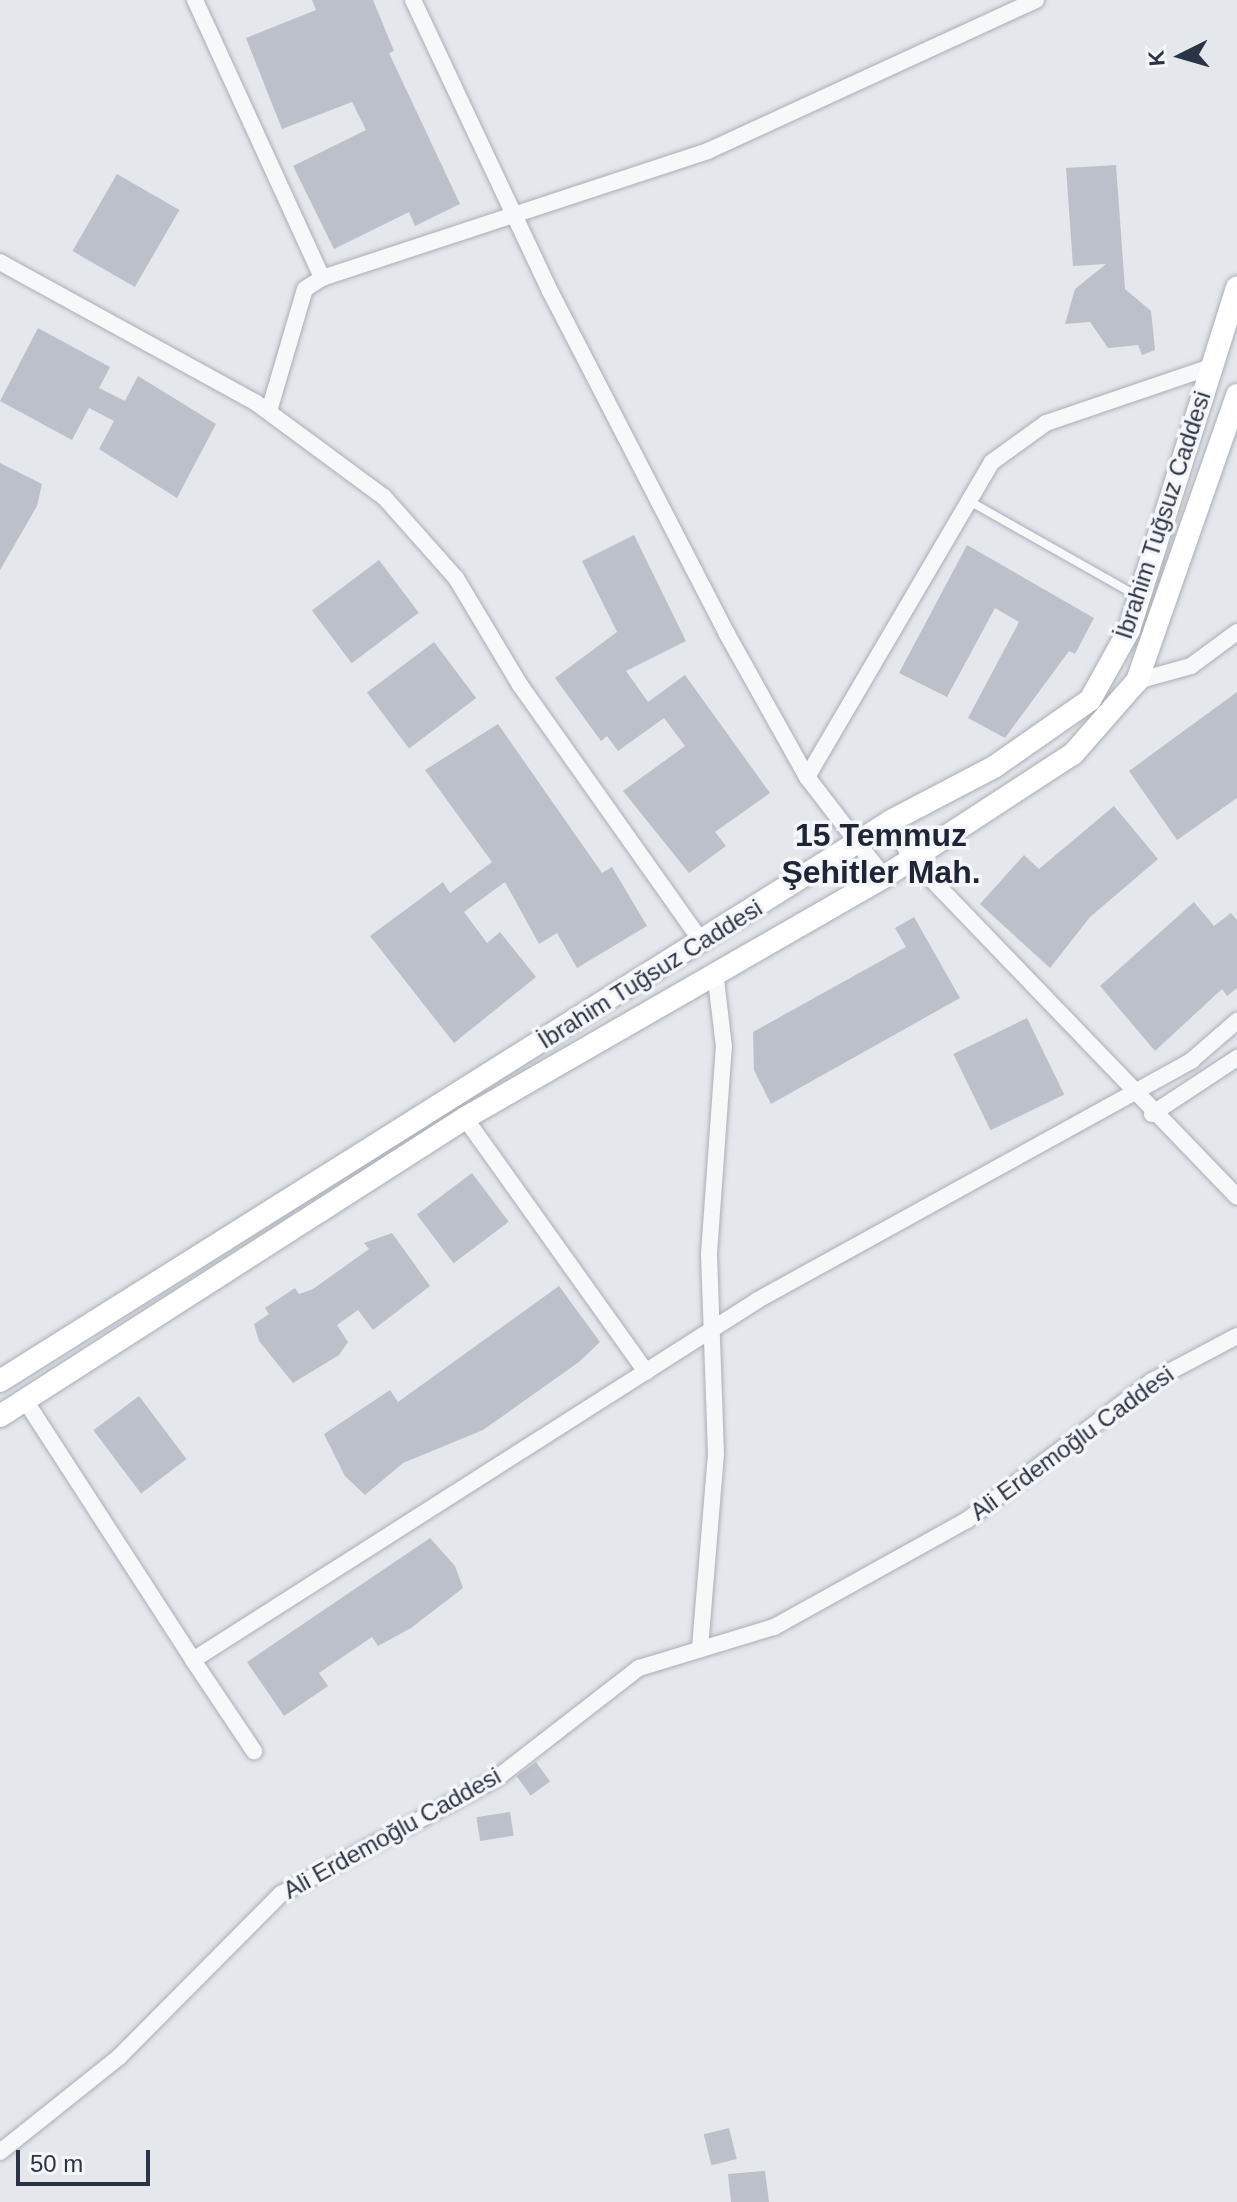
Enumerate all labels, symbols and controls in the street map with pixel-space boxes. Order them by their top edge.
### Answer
north arrow [1141,16,1221,96]
text: K [1143,49,1170,67]
street label: İbrahim Tuğsuz Caddesi [1109,387,1217,643]
district label: 15 Temmuz Şehitler Mah. [781,817,981,892]
street label: İbrahim Tuğsuz Caddesi [532,893,768,1055]
street label: Ali Erdemoğlu Caddesi [965,1360,1179,1526]
street label: Ali Erdemoğlu Caddesi [278,1761,506,1905]
scale bar [20,2134,154,2184]
text: 50 m [30,2150,83,2177]

